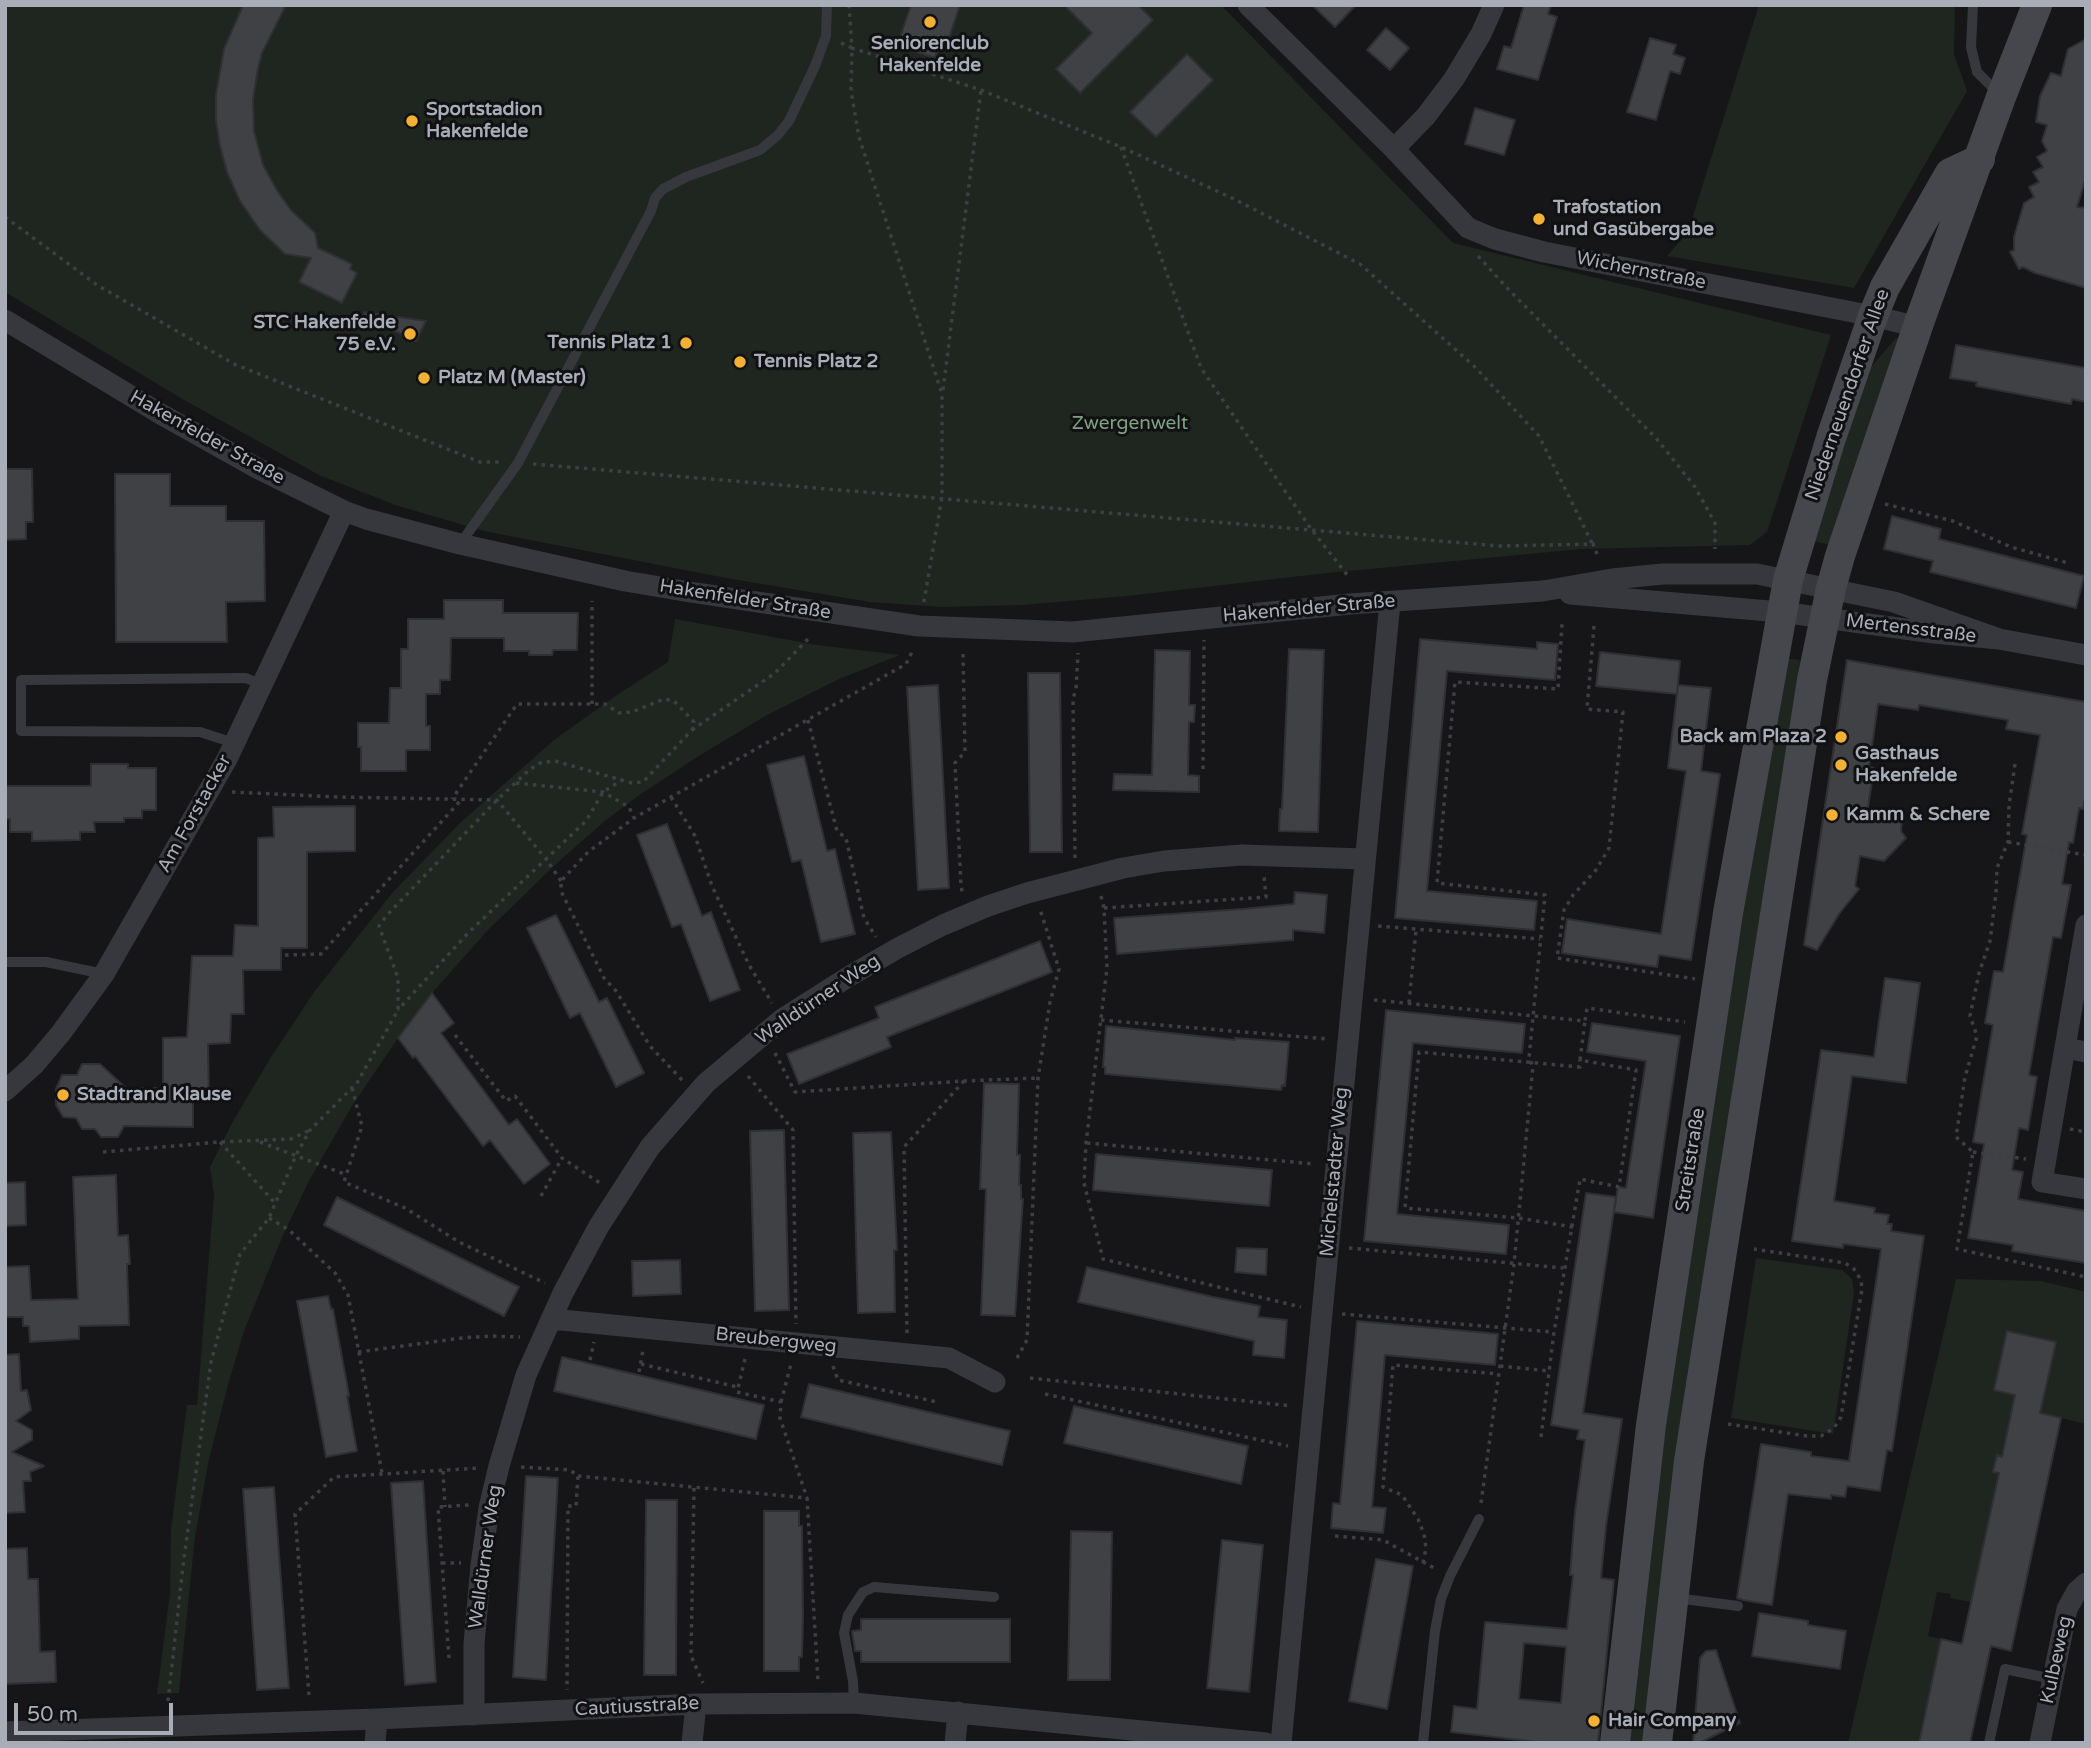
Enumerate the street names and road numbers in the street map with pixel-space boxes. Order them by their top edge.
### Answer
street label: Wichernstraße [1574,247,1708,295]
street label: Niederneuendorfer Allee [1801,286,1895,504]
street label: Hakenfelder Straße [126,386,288,490]
street label: Hakenfelder Straße [658,575,832,625]
street label: Hakenfelder Straße [1222,590,1396,628]
street label: Mertensstraße [1844,610,1978,648]
street label: Am Forstacker [153,751,237,877]
street label: Walldürner Weg [751,950,885,1050]
street label: Michelstadter Weg [1316,1086,1354,1258]
street label: Streitstraße [1672,1106,1710,1214]
street label: Breubergweg [714,1323,838,1359]
street label: Walldürner Weg [465,1484,507,1630]
street label: Kulbeweg [2037,1614,2077,1706]
street label: Cautiusstraße [574,1692,700,1722]

